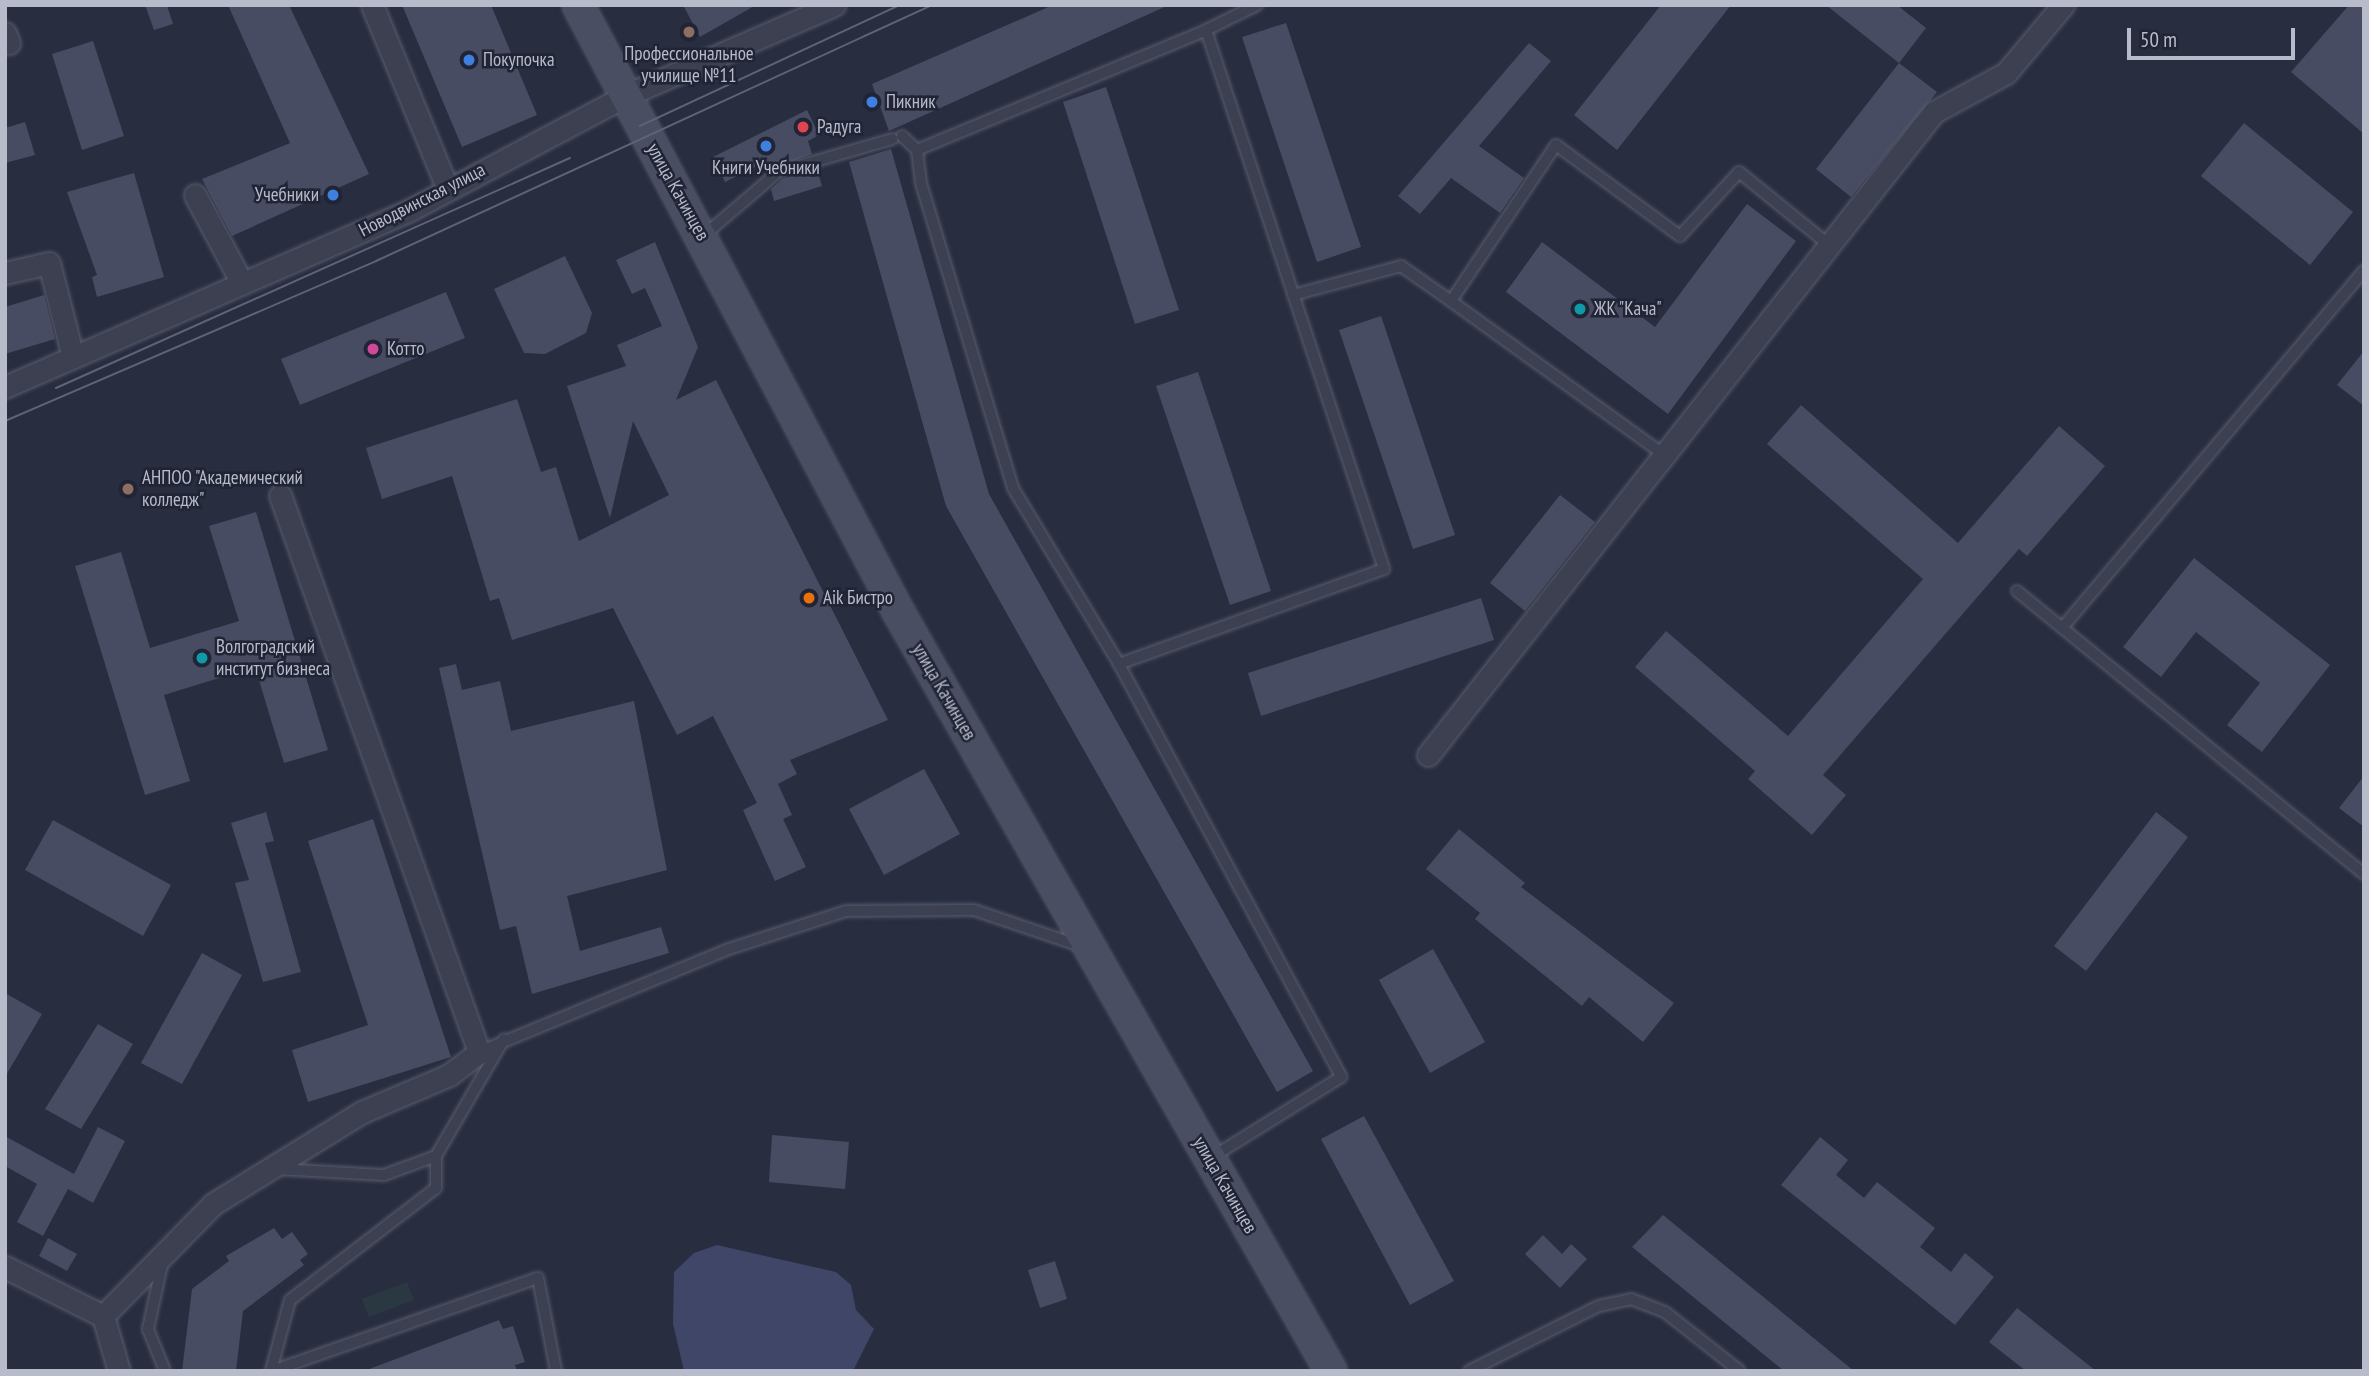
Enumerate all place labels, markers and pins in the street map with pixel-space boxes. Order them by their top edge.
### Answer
marker: Профессиональное училище №11 [681,24,697,40]
place label: Профессиональное училище №11 [624,43,754,87]
place label: Покупочка [483,49,555,71]
marker: Покупочка [461,52,477,68]
place label: Пикник [886,91,936,113]
marker: Пикник [864,94,880,110]
place label: Радуга [817,116,861,138]
marker: Радуга [795,119,811,135]
marker: Книги Учебники [758,138,774,154]
place label: Книги Учебники [712,157,820,179]
place label: Учебники [255,184,319,206]
marker: Учебники [325,187,341,203]
place label: ЖК "Кача" [1594,298,1663,320]
marker: ЖК "Кача" [1572,301,1588,317]
place label: Котто [387,338,424,360]
marker: Котто [365,341,381,357]
place label: АНПОО "Академический колледж" [142,467,304,511]
marker: АНПОО "Академический колледж" [120,481,136,497]
place label: Aik Бистро [823,587,893,609]
marker: Aik Бистро [801,590,817,606]
place label: Волгоградский институт бизнеса [216,636,331,680]
marker: Волгоградский институт бизнеса [194,650,210,666]

